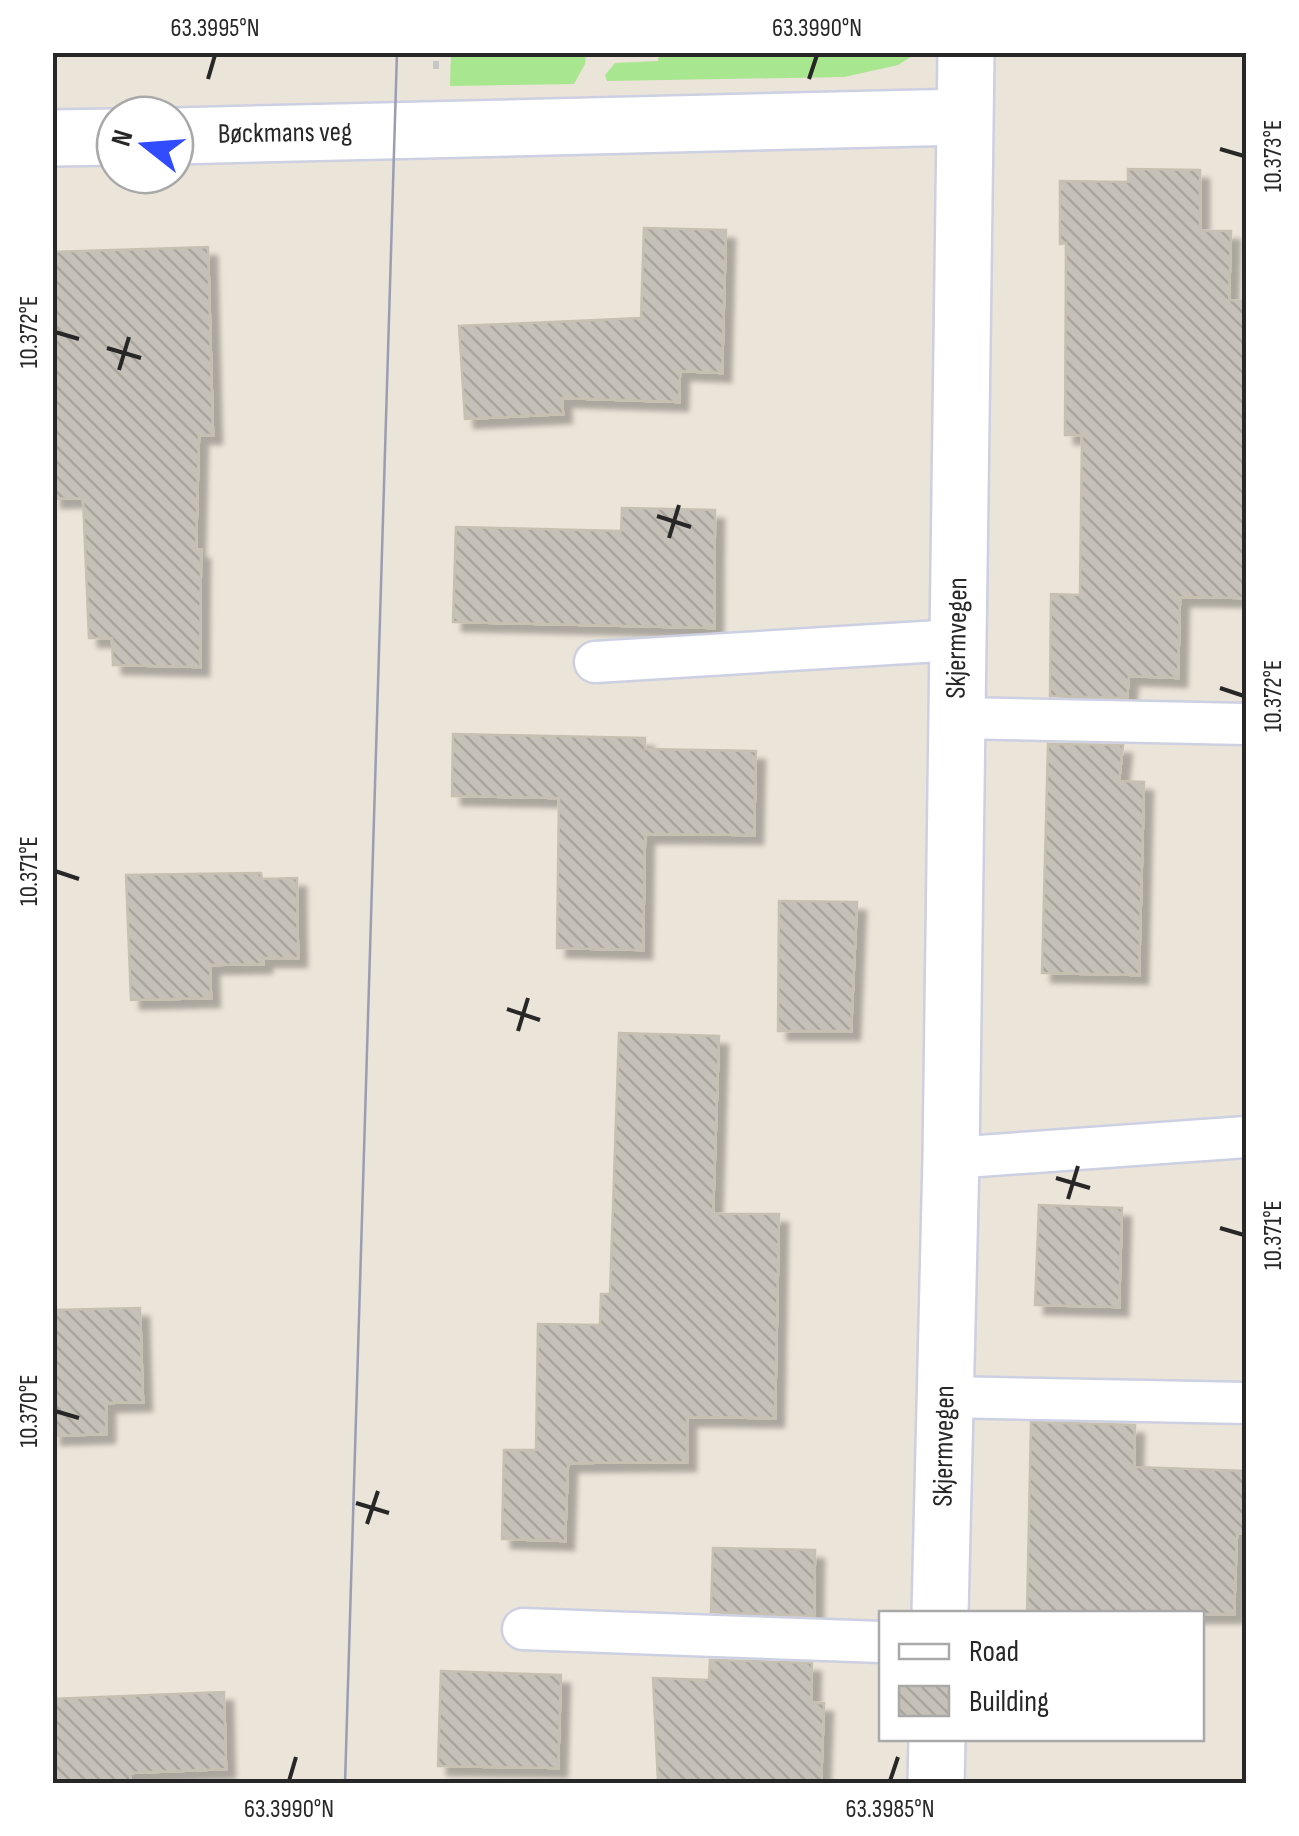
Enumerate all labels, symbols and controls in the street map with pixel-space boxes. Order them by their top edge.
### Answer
text: 63.3995°N [171,13,259,44]
text: 63.3990°N [772,13,862,44]
north arrow [95,95,195,195]
street label: Bøckmans veg [218,115,352,151]
text: 10.373°E [1258,120,1289,192]
text: N [105,126,140,150]
text: 10.372°E [14,296,45,368]
street label: Skjermvegen [939,577,975,699]
text: 10.372°E [1258,660,1289,732]
text: 10.371°E [14,836,45,906]
text: 10.371°E [1258,1200,1289,1270]
text: 10.370°E [14,1374,45,1448]
street label: Skjermvegen [926,1385,962,1507]
legend [879,1611,1204,1741]
text: Road [969,1634,1019,1670]
text: Building [969,1684,1049,1720]
text: 63.3990°N [244,1794,334,1825]
text: 63.3985°N [846,1794,934,1825]

